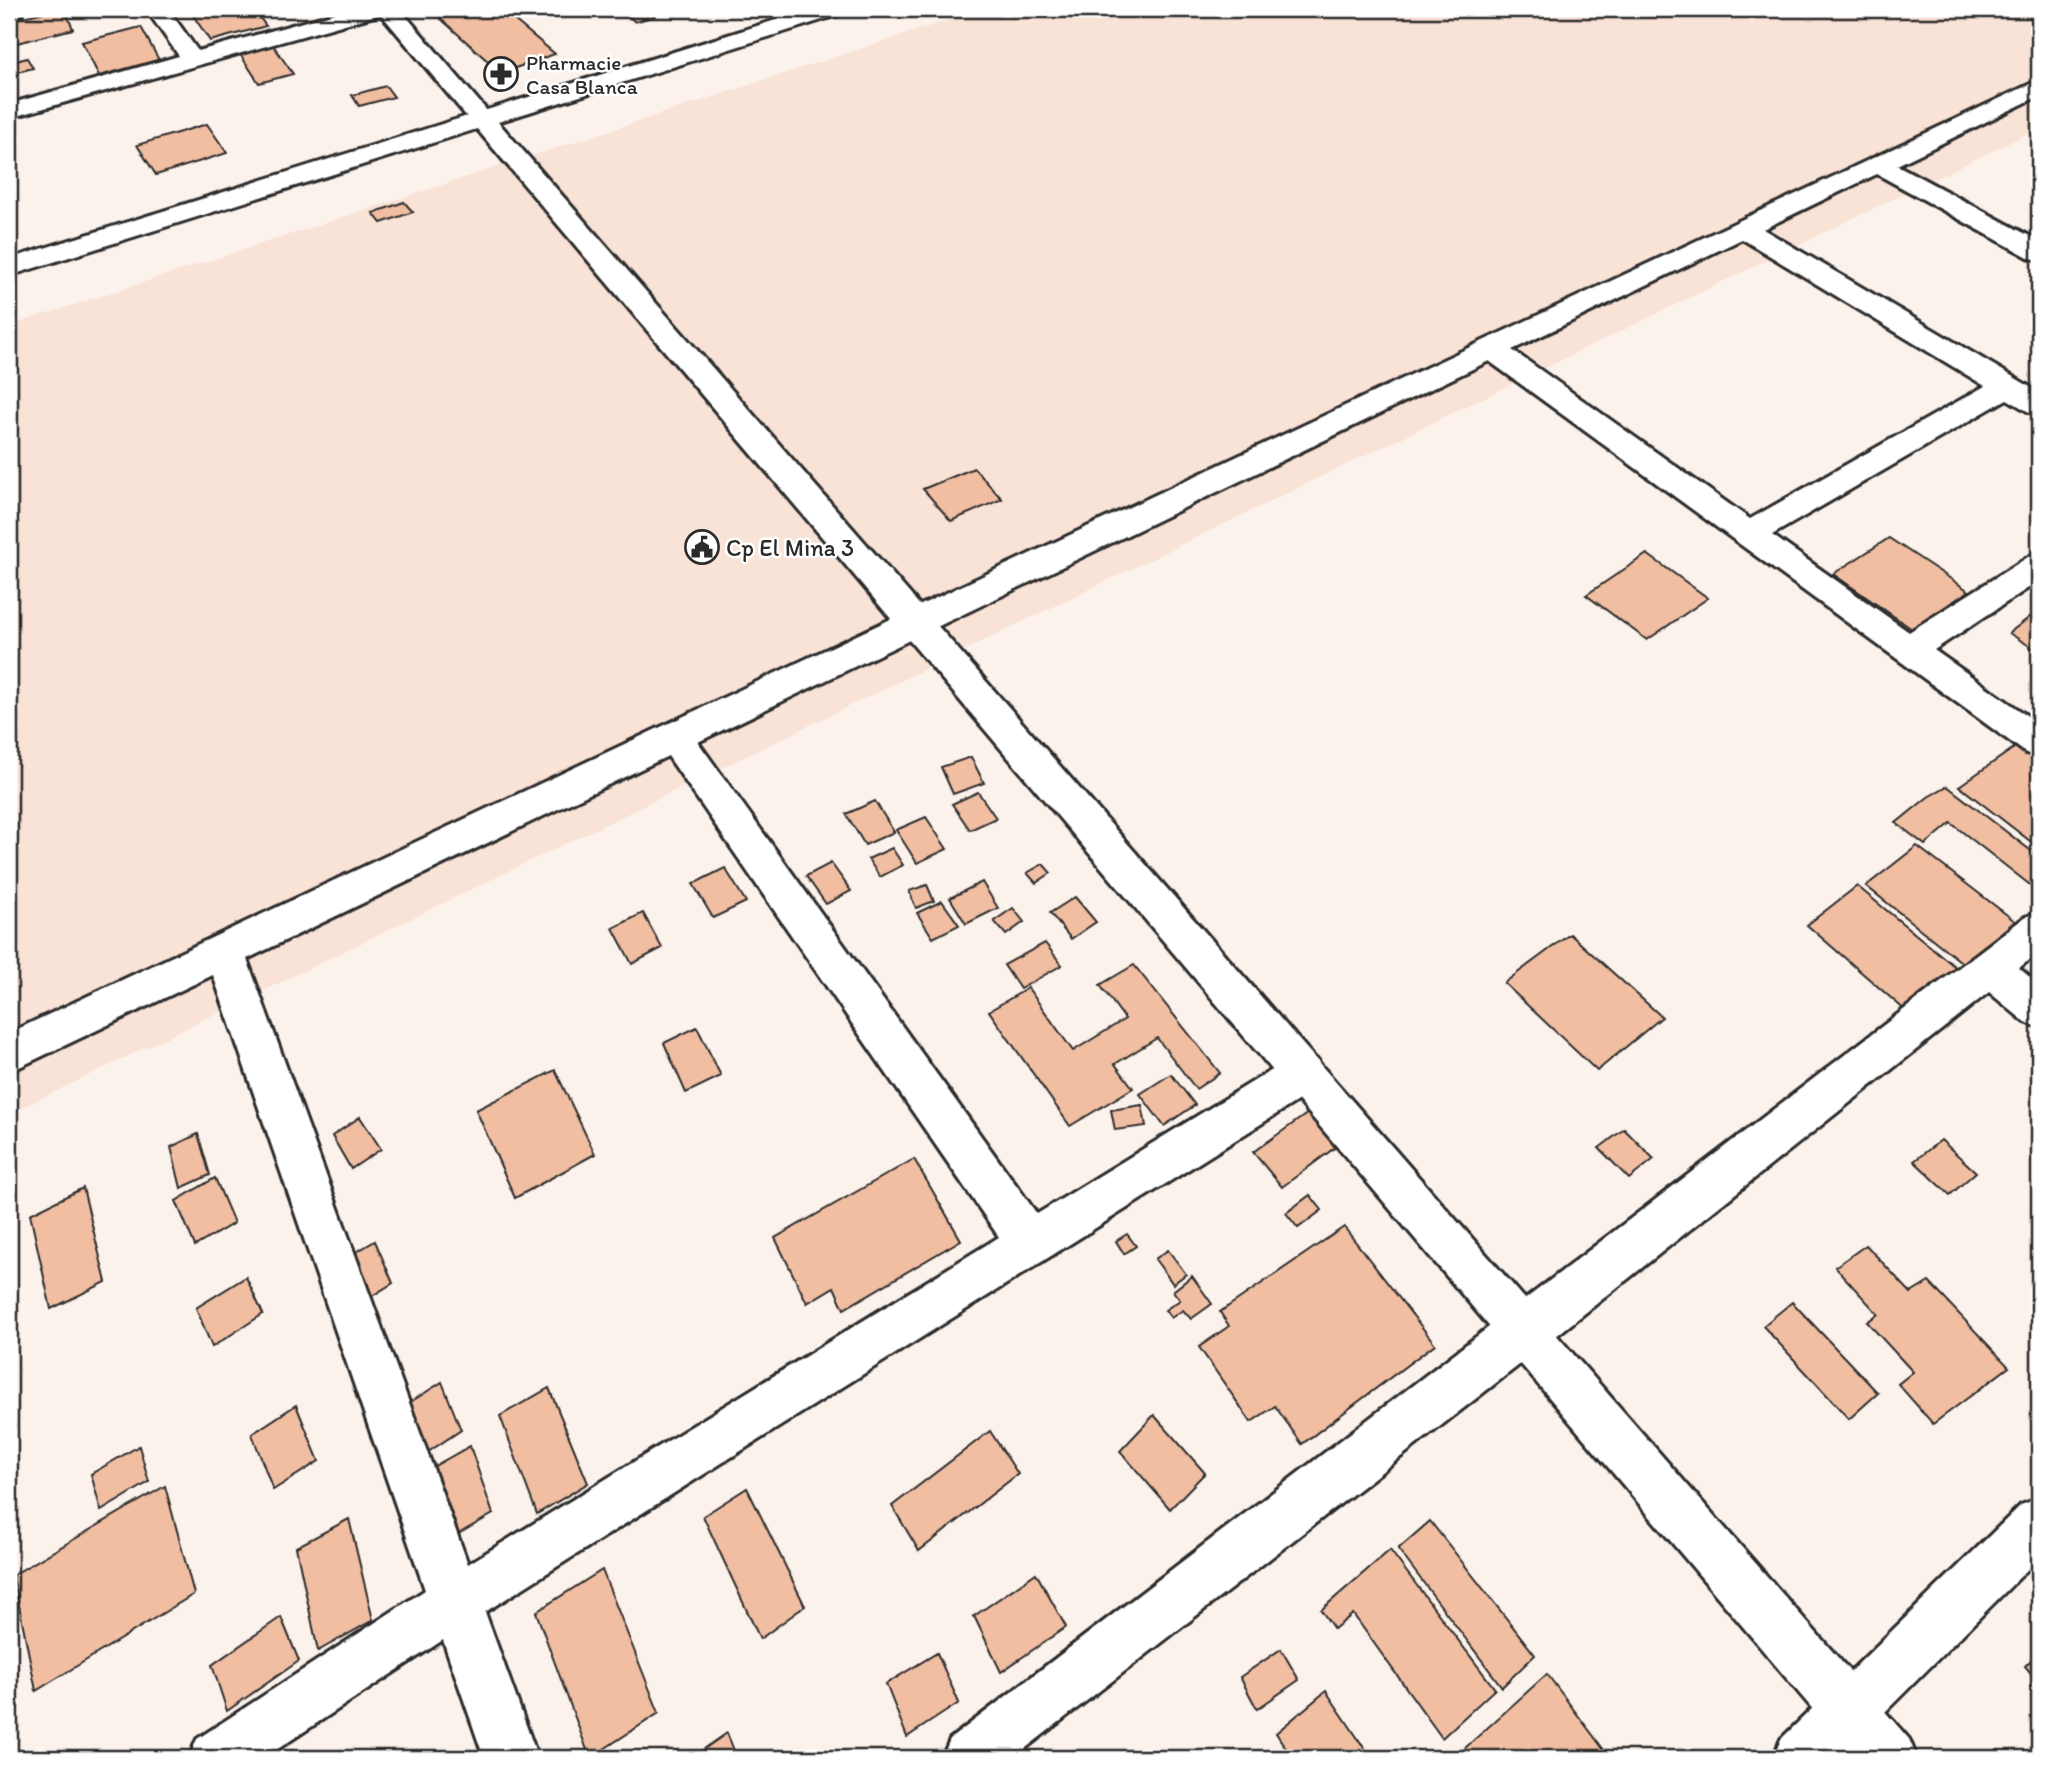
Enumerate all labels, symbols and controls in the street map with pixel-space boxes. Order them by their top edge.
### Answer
place label: Pharmacie Casa Blanca [526,50,638,99]
pharmacy icon: Pharmacie Casa Blanca [482,55,520,93]
public building icon: Cp El Mina 3 [683,528,721,566]
place label: Cp El Mina 3 [726,533,854,562]

